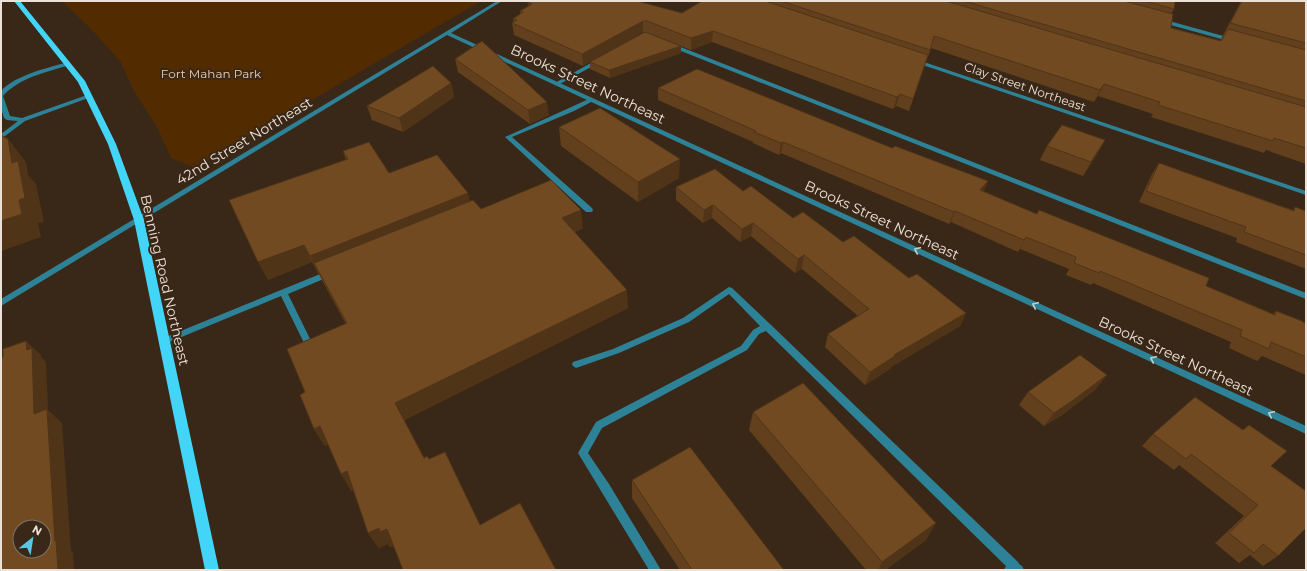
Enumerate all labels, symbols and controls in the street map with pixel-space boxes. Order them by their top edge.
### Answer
street label: Brooks Street Northeast [508,40,668,128]
street label: Clay Street Northeast [962,59,1088,114]
park label: Fort Mahan Park [161,66,262,81]
street label: 42nd Street Northeast [173,93,316,189]
street label: Brooks Street Northeast [802,176,962,264]
street label: Benning Road Northeast [137,193,194,368]
one-way arrow [913,247,920,255]
one-way arrow [1031,302,1039,310]
street label: Brooks Street Northeast [1096,312,1256,400]
one-way arrow [1149,356,1156,364]
one-way arrow [1267,411,1275,419]
north arrow [12,519,52,559]
text: N [30,522,44,539]

